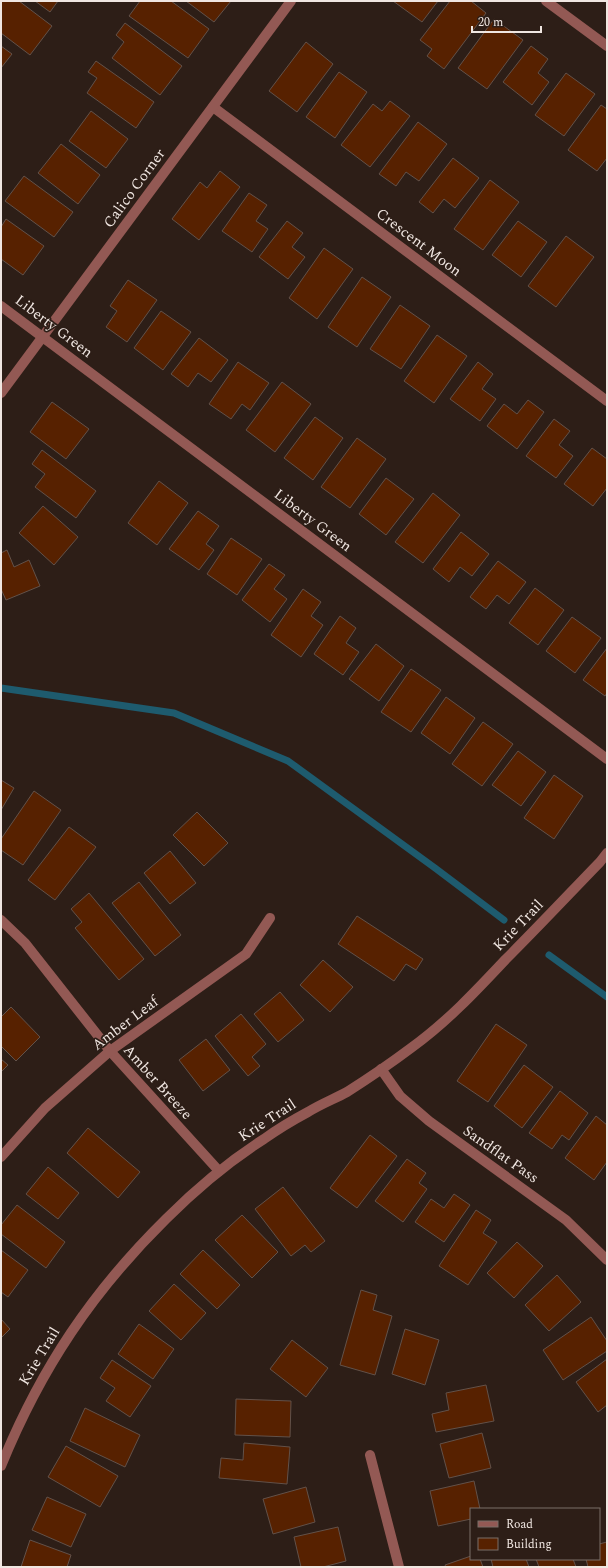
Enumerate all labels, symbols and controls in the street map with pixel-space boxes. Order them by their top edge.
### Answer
scale bar [472,8,541,34]
text: 20 m [478,13,503,32]
street label: Calico Corner [98,144,171,233]
street label: Crescent Moon [371,202,467,282]
street label: Liberty Green [10,289,98,364]
street label: Liberty Green [269,483,357,558]
street label: Krie Trail [488,894,549,957]
street label: Amber Leaf [87,989,165,1056]
street label: Amber Breeze [118,1040,198,1125]
street label: Krie Trail [234,1093,301,1148]
street label: Sandflat Pass [458,1120,543,1189]
street label: Krie Trail [13,1323,66,1390]
legend [470,1508,600,1560]
text: Road [506,1515,533,1534]
text: Building [506,1535,552,1554]

